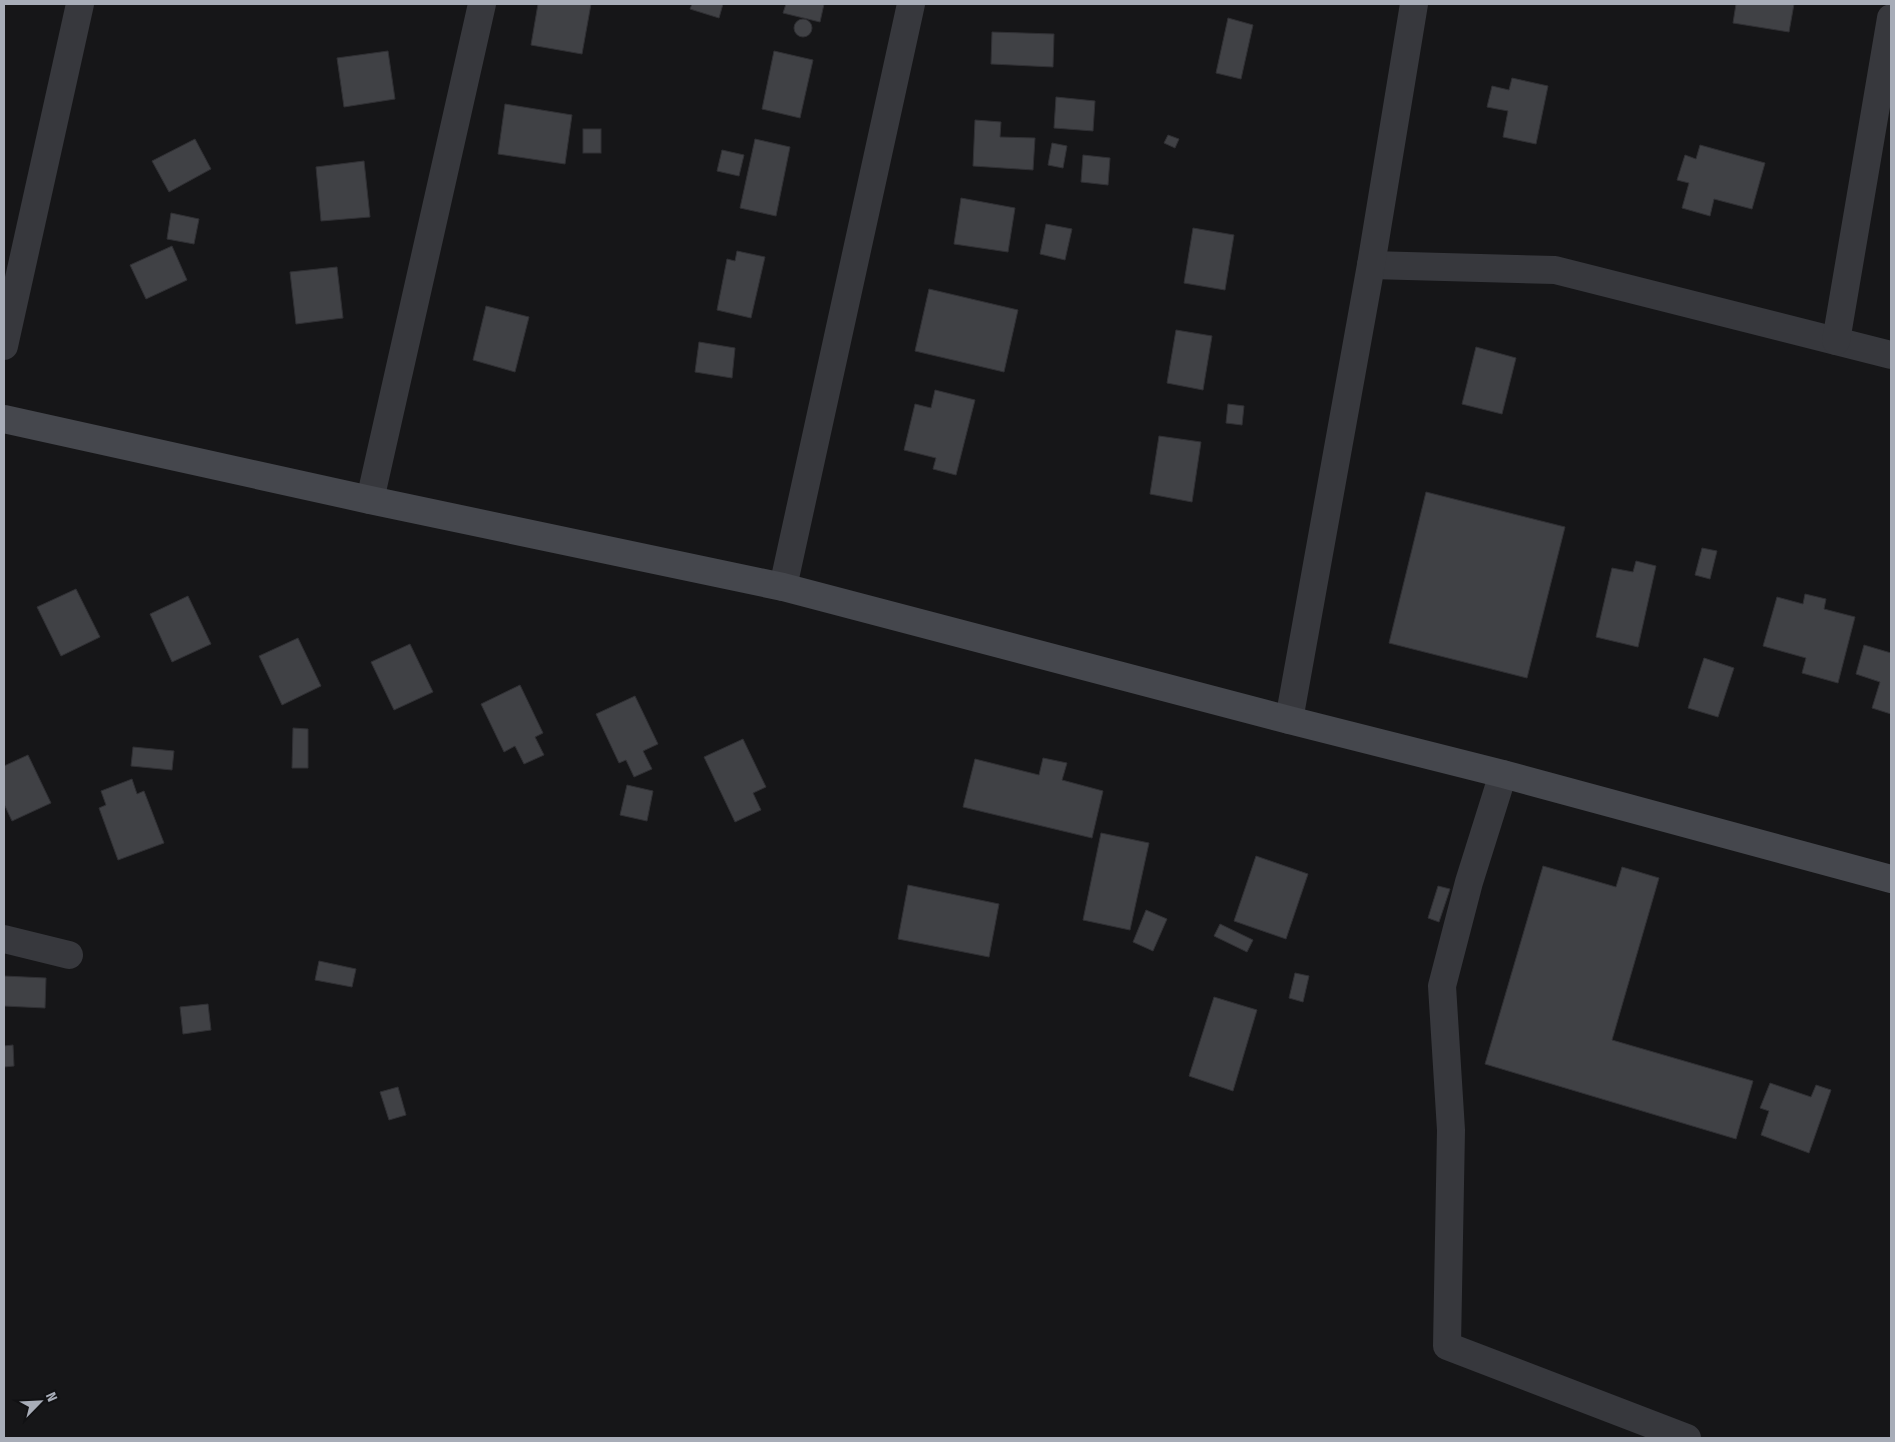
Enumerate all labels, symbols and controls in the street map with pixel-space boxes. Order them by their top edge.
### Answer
north arrow [15,1377,65,1427]
text: N [42,1390,61,1404]

